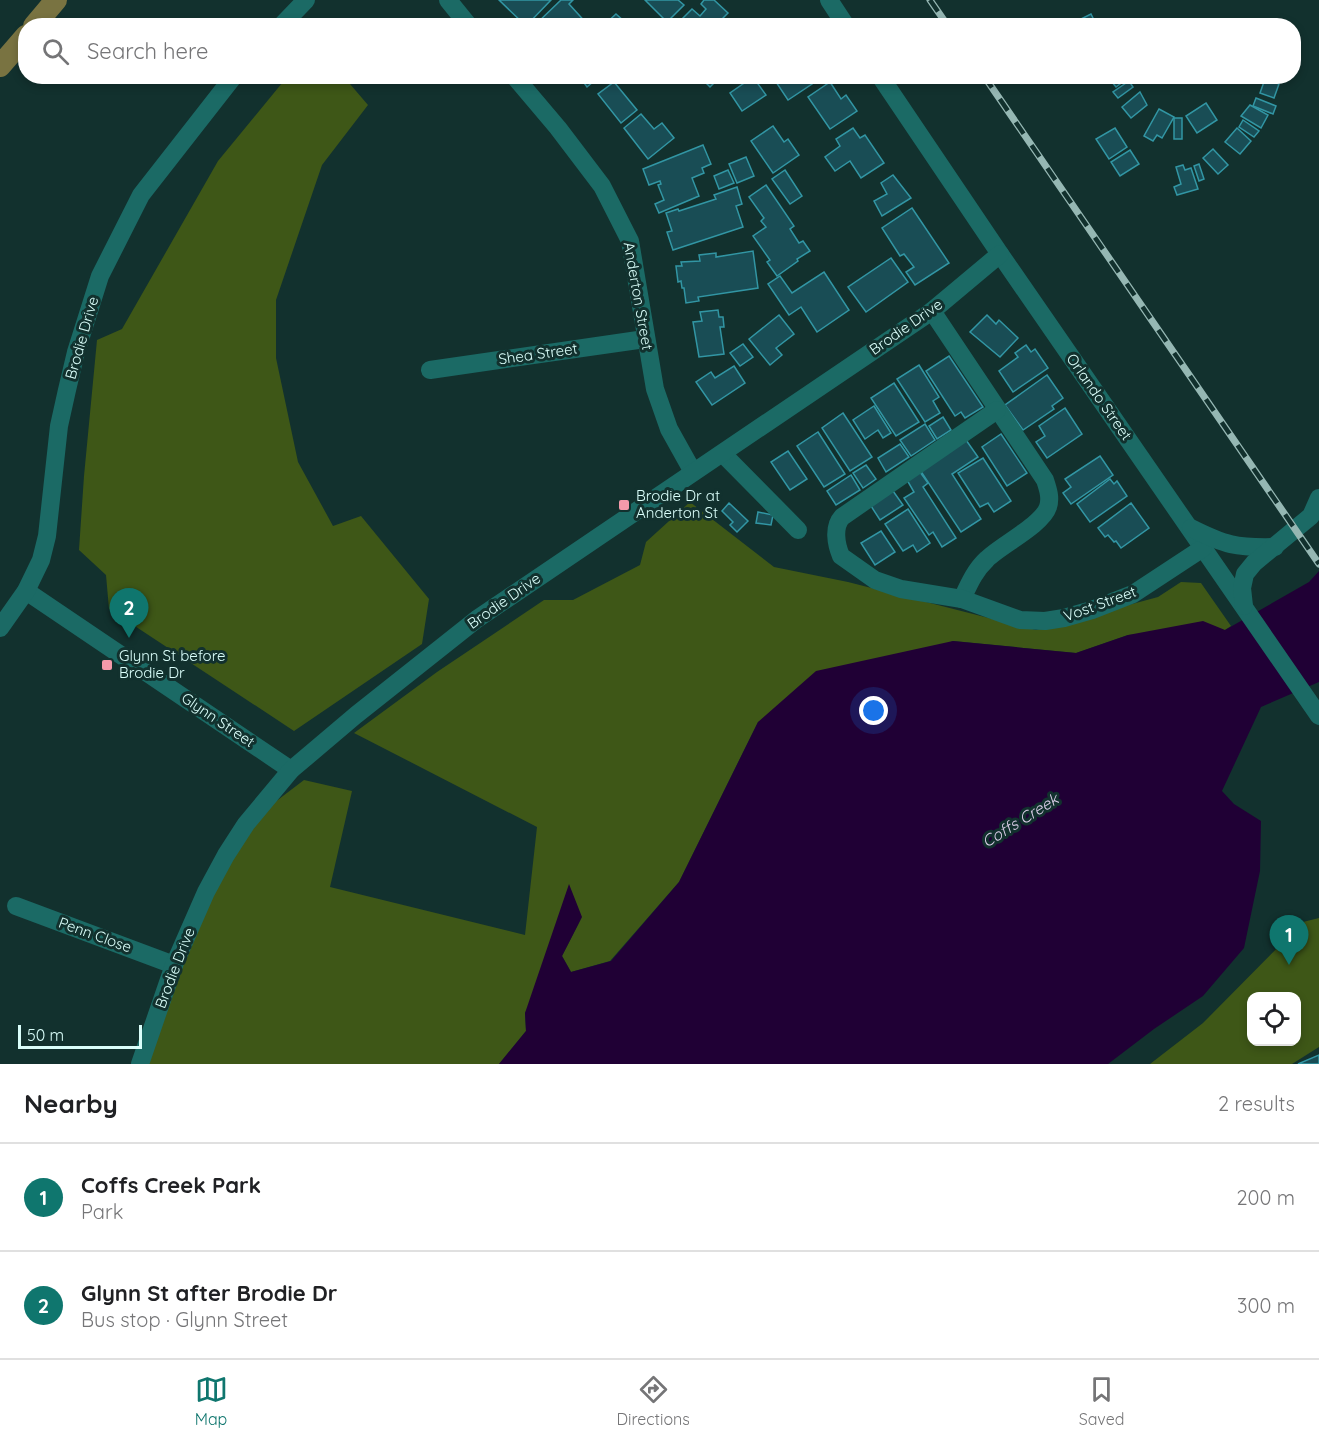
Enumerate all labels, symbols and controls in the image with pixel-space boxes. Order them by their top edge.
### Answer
search box [18,18,1301,84]
icon: search [39,35,72,68]
text: Search here [87,37,208,65]
street label: Anderton Street [620,240,657,352]
street label: Brodie Drive [61,294,102,381]
street label: Brodie Drive [865,294,946,359]
street label: Shea Street [497,339,579,368]
street label: Orlando Street [1062,350,1136,444]
place label: Brodie Dr at Anderton St [636,486,720,522]
marker: Brodie Dr at Anderton St [617,498,631,512]
street label: Brodie Drive [463,568,544,633]
street label: Vost Street [1061,582,1139,625]
pin: 2 [110,588,148,638]
place label: Glynn St before Brodie Dr [119,646,226,682]
marker: Glynn St before Brodie Dr [100,658,114,672]
street label: Glynn Street [178,688,259,751]
your location [859,696,888,725]
water label: Coffs Creek [978,788,1063,851]
street label: Penn Close [56,913,134,957]
pin: 1 [1270,916,1308,965]
street label: Brodie Drive [150,925,199,1011]
map controls [1247,992,1301,1046]
button: locate [1247,992,1301,1046]
scale bar [18,1022,142,1050]
text: 50 m [27,1025,64,1045]
text: Nearby [24,1087,118,1120]
text: 2 results [1218,1091,1295,1116]
text: Coffs Creek Park [81,1171,261,1199]
text: 1 [40,1185,47,1210]
text: 200 m [1236,1185,1295,1210]
text: Park [81,1199,123,1224]
text: Glynn St after Brodie Dr [81,1279,337,1307]
text: 2 [38,1293,49,1318]
text: 300 m [1237,1293,1295,1318]
text: Bus stop · Glynn Street [81,1307,288,1332]
tab: Map [195,1373,228,1429]
tab: Directions [617,1373,690,1429]
tab: Saved [1079,1373,1124,1429]

